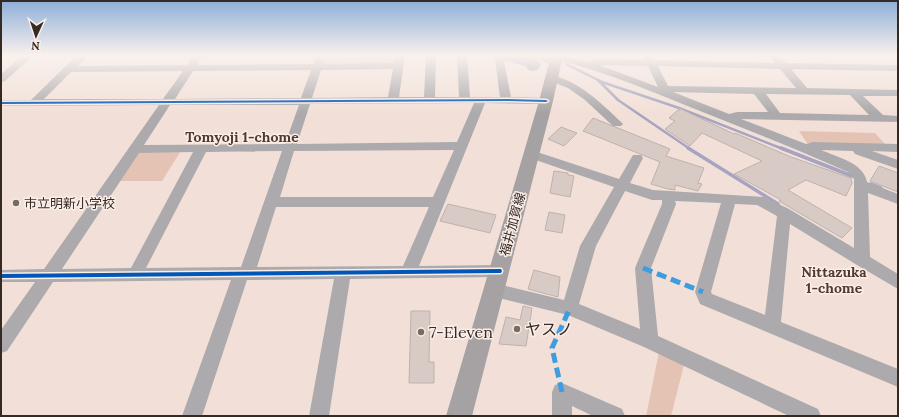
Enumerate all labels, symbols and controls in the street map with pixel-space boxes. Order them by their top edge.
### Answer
north arrow [16,16,56,56]
text: N [30,39,40,53]
district label: Tomyoji 1-chome [185,128,299,146]
street label: 福井加賀線 [496,191,529,258]
place label: 市立明新小学校 [24,195,115,212]
marker: 市立明新小学校 [11,198,21,208]
district label: Nittazuka 1-chome [801,263,867,297]
place label: ヤスノ [525,319,573,339]
place label: 7-Eleven [429,322,493,342]
marker: ヤスノ [512,324,522,334]
marker: 7-Eleven [416,327,426,337]

